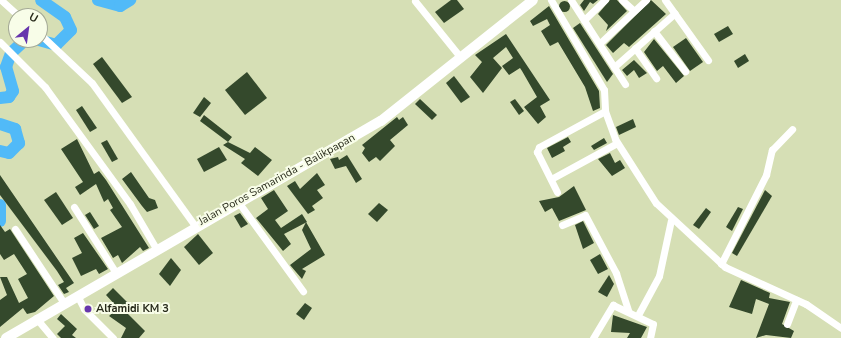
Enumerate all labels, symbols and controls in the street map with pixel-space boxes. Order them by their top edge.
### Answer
north arrow [8,8,48,48]
text: U [26,9,41,26]
street label: Jalan Poros Samarinda - Balikpapan [196,131,358,229]
place label: Alfamidi KM 3 [96,302,169,316]
marker: Alfamidi KM 3 [83,304,93,314]

